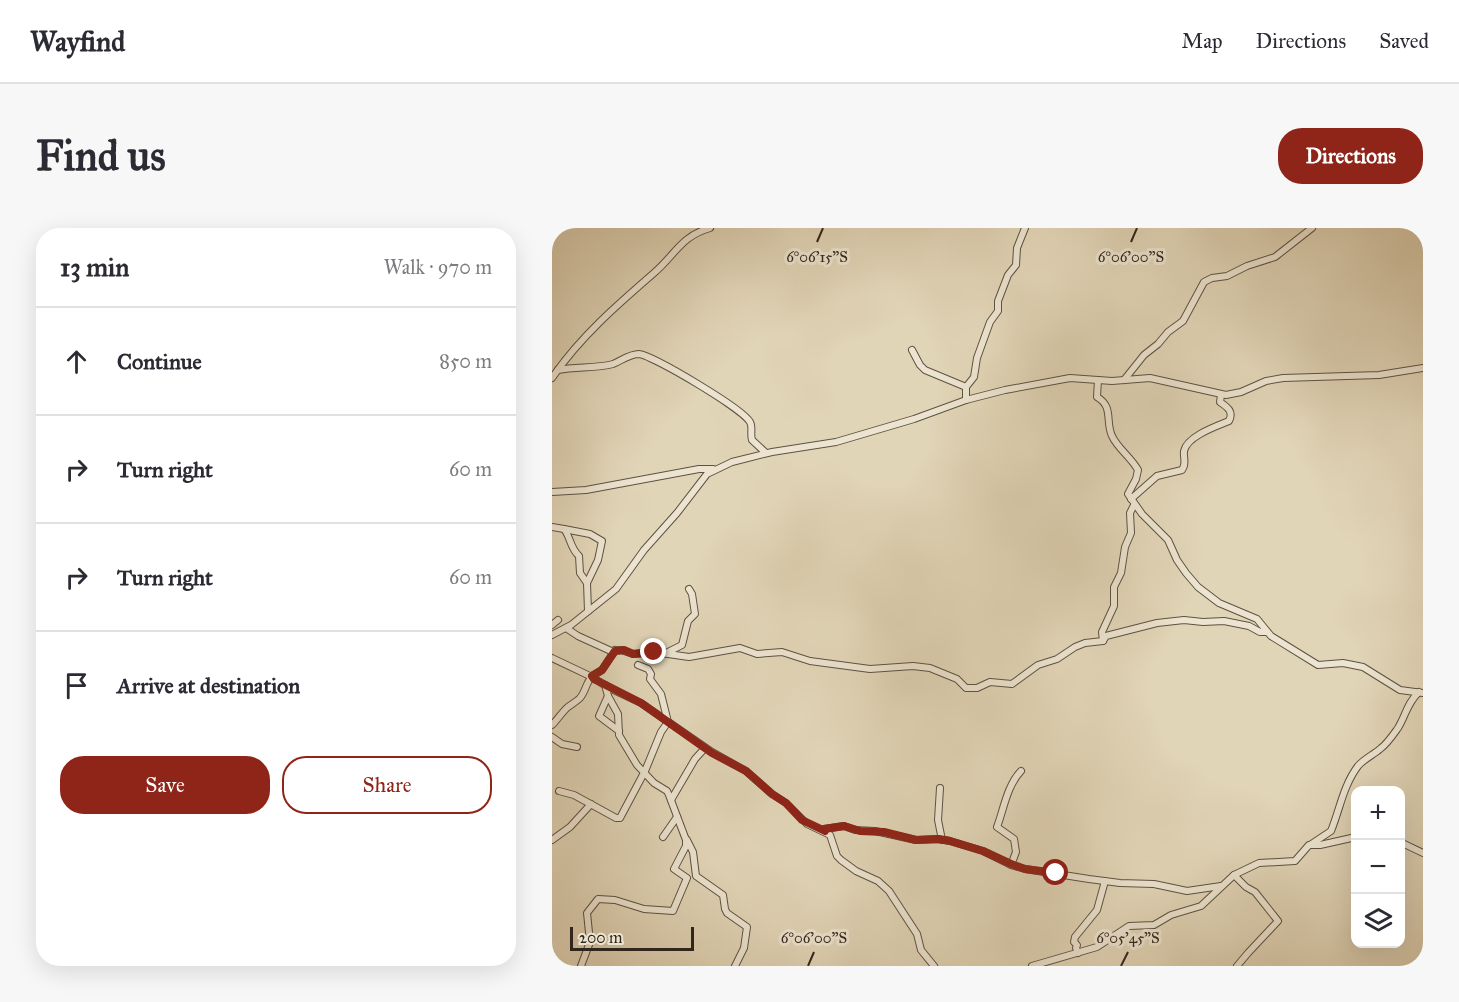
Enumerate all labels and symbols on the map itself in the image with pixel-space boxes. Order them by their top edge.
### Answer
text: 6°06'15"S [786,248,848,266]
text: 6°06'00"S [1098,248,1164,266]
route end [640,638,666,664]
route start [1042,859,1068,885]
scale bar [570,924,694,952]
text: 6°06'00"S [781,929,847,947]
text: 6°05'45"S [1096,929,1160,947]

